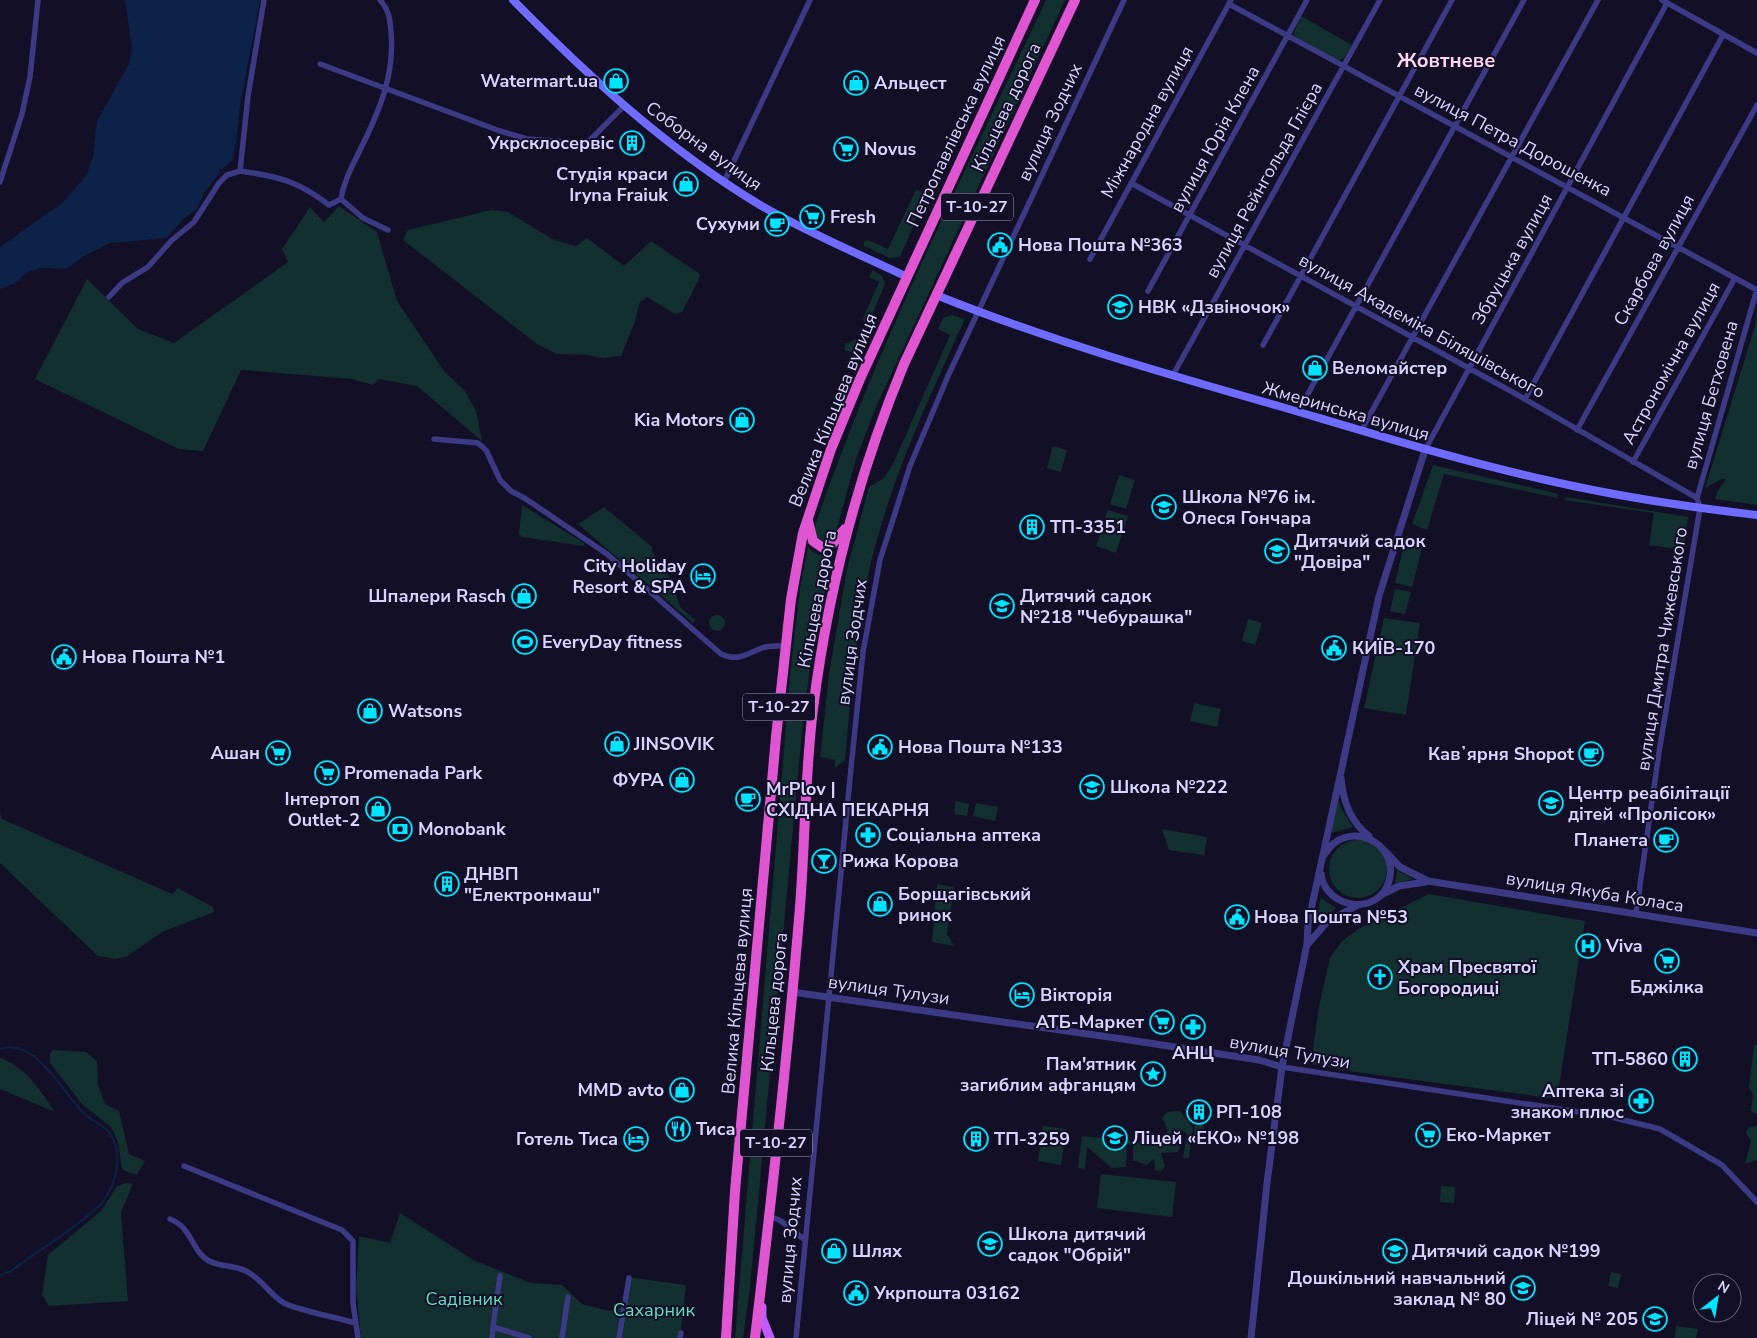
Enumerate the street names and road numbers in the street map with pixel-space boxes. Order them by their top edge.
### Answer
street label: Петропавлівська вулиця [901,31,1011,231]
street label: Кільцева дорога [966,39,1046,175]
street label: Міжнародна вулиця [1095,42,1199,202]
street label: вулиця Зодчих [1012,59,1088,185]
street label: вулиця Юрія Клена [1165,61,1265,217]
street label: вулиця Рейнгольда Глієра [1200,78,1328,282]
street label: вулиця Петра Дорошенка [1410,78,1616,202]
street label: Соборна вулиця [641,96,767,196]
street label: Збруцька вулиця [1466,189,1558,329]
street label: Скарбова вулиця [1608,190,1700,330]
road number: Т-10-27 [941,193,1013,220]
street label: вулиця Академіка Біляшівського [1295,248,1549,404]
street label: Астрономічна вулиця [1616,277,1726,449]
street label: Велика Кільцева вулиця [783,309,883,511]
street label: вулиця Бетховена [1678,318,1744,472]
street label: Жмеринська вулиця [1260,376,1432,446]
street label: вулиця Дмитра Чижевського [1631,525,1693,773]
street label: Кільцева дорога [792,528,842,670]
street label: вулиця Зодчих [831,577,873,707]
road number: Т-10-27 [743,694,815,720]
street label: вулиця Якуба Коласа [1504,866,1686,918]
street label: Велика Кільцева вулиця [716,887,758,1095]
street label: Кільцева дорога [755,931,793,1073]
street label: вулиця Тулузи [827,970,951,1010]
street label: вулиця Тулузи [1228,1030,1352,1074]
road number: Т-10-27 [740,1130,812,1156]
street label: вулиця Зодчих [773,1175,808,1304]

